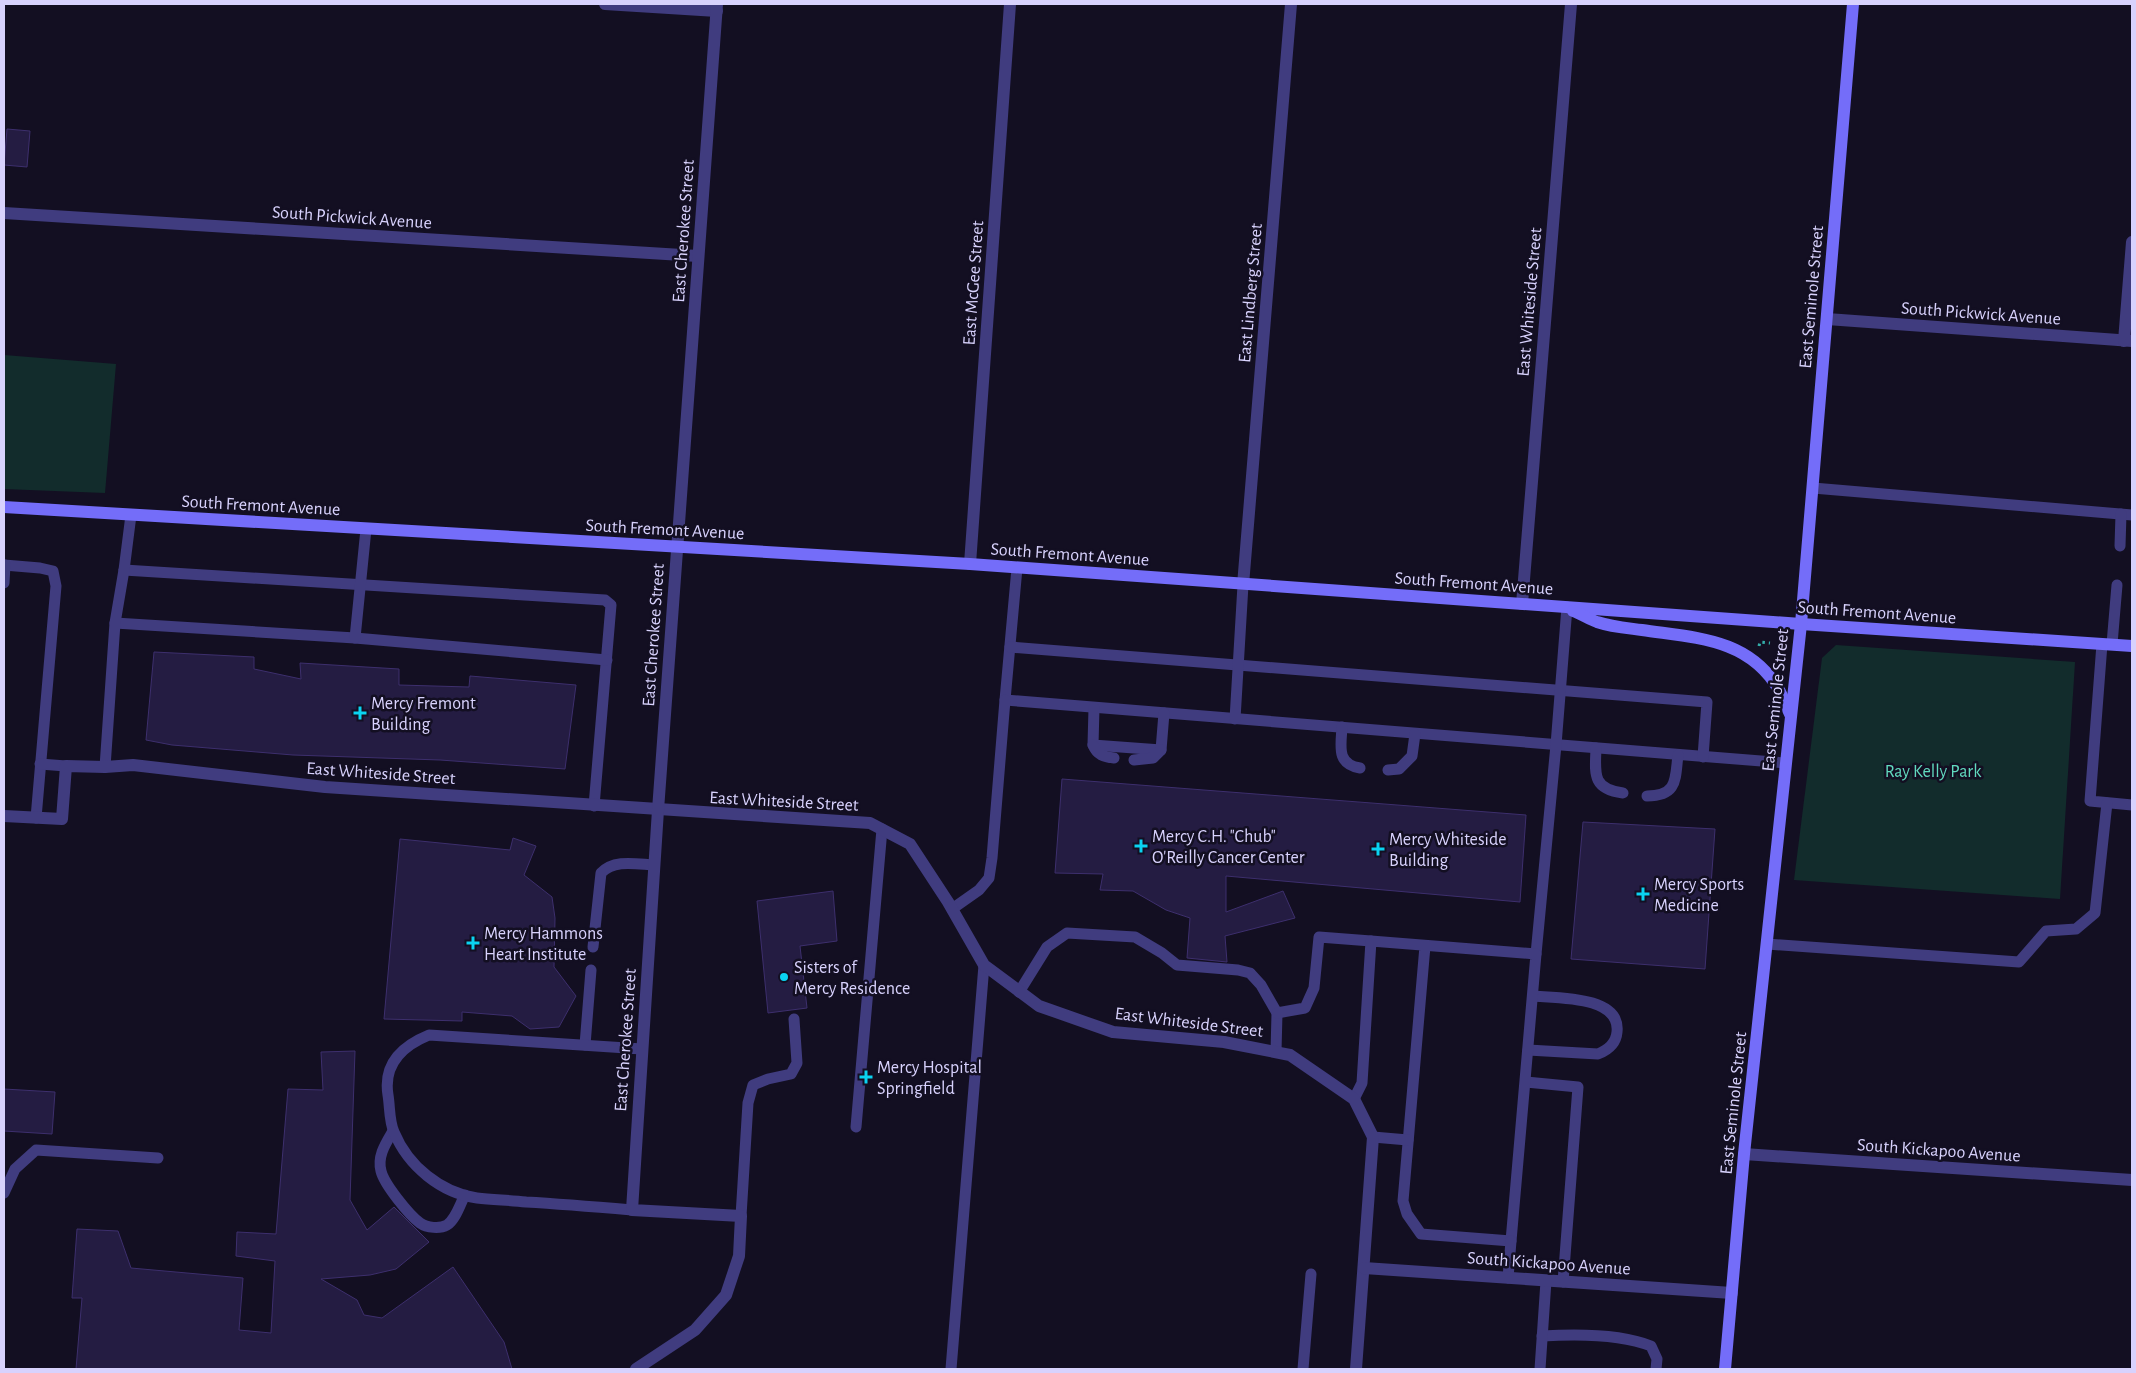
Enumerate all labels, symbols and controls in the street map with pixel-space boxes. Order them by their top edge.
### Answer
street label: East Cherokee Street [670,159,698,303]
street label: South Pickwick Avenue [271,203,432,233]
street label: East McGee Street [961,220,987,346]
street label: East Lindberg Street [1236,222,1266,364]
street label: East Seminole Street [1797,225,1827,369]
street label: East Whiteside Street [1515,227,1545,377]
street label: South Pickwick Avenue [1900,299,2061,329]
street label: South Fremont Avenue [181,493,341,519]
street label: South Fremont Avenue [585,517,745,543]
street label: South Fremont Avenue [990,540,1150,570]
street label: East Cherokee Street [640,563,668,707]
street label: South Fremont Avenue [1394,569,1554,599]
street label: South Fremont Avenue [1797,598,1957,628]
street label: East Seminole Street [1760,628,1792,772]
place label: Mercy Fremont Building [371,695,476,734]
marker: Mercy Fremont Building [353,706,367,720]
street label: East Whiteside Street [306,760,456,788]
park label: Ray Kelly Park [1885,763,1982,781]
street label: East Whiteside Street [709,789,859,815]
place label: Mercy C.H. "Chub" O'Reilly Cancer Center [1152,828,1305,867]
place label: Mercy Whiteside Building [1389,831,1507,870]
marker: Mercy C.H. "Chub" O'Reilly Cancer Center [1134,839,1148,853]
marker: Mercy Whiteside Building [1371,842,1385,856]
place label: Mercy Sports Medicine [1654,876,1744,915]
marker: Mercy Sports Medicine [1636,887,1650,901]
place label: Mercy Hammons Heart Institute [484,925,603,964]
marker: Mercy Hammons Heart Institute [466,936,480,950]
place label: Sisters of Mercy Residence [794,959,910,998]
street label: East Cherokee Street [612,968,640,1112]
marker: Sisters of Mercy Residence [778,971,790,983]
street label: East Whiteside Street [1114,1005,1264,1041]
street label: East Seminole Street [1718,1031,1750,1175]
place label: Mercy Hospital Springfield [877,1059,982,1098]
marker: Mercy Hospital Springfield [859,1070,873,1084]
street label: South Kickapoo Avenue [1857,1136,2021,1166]
street label: South Kickapoo Avenue [1467,1249,1631,1279]

